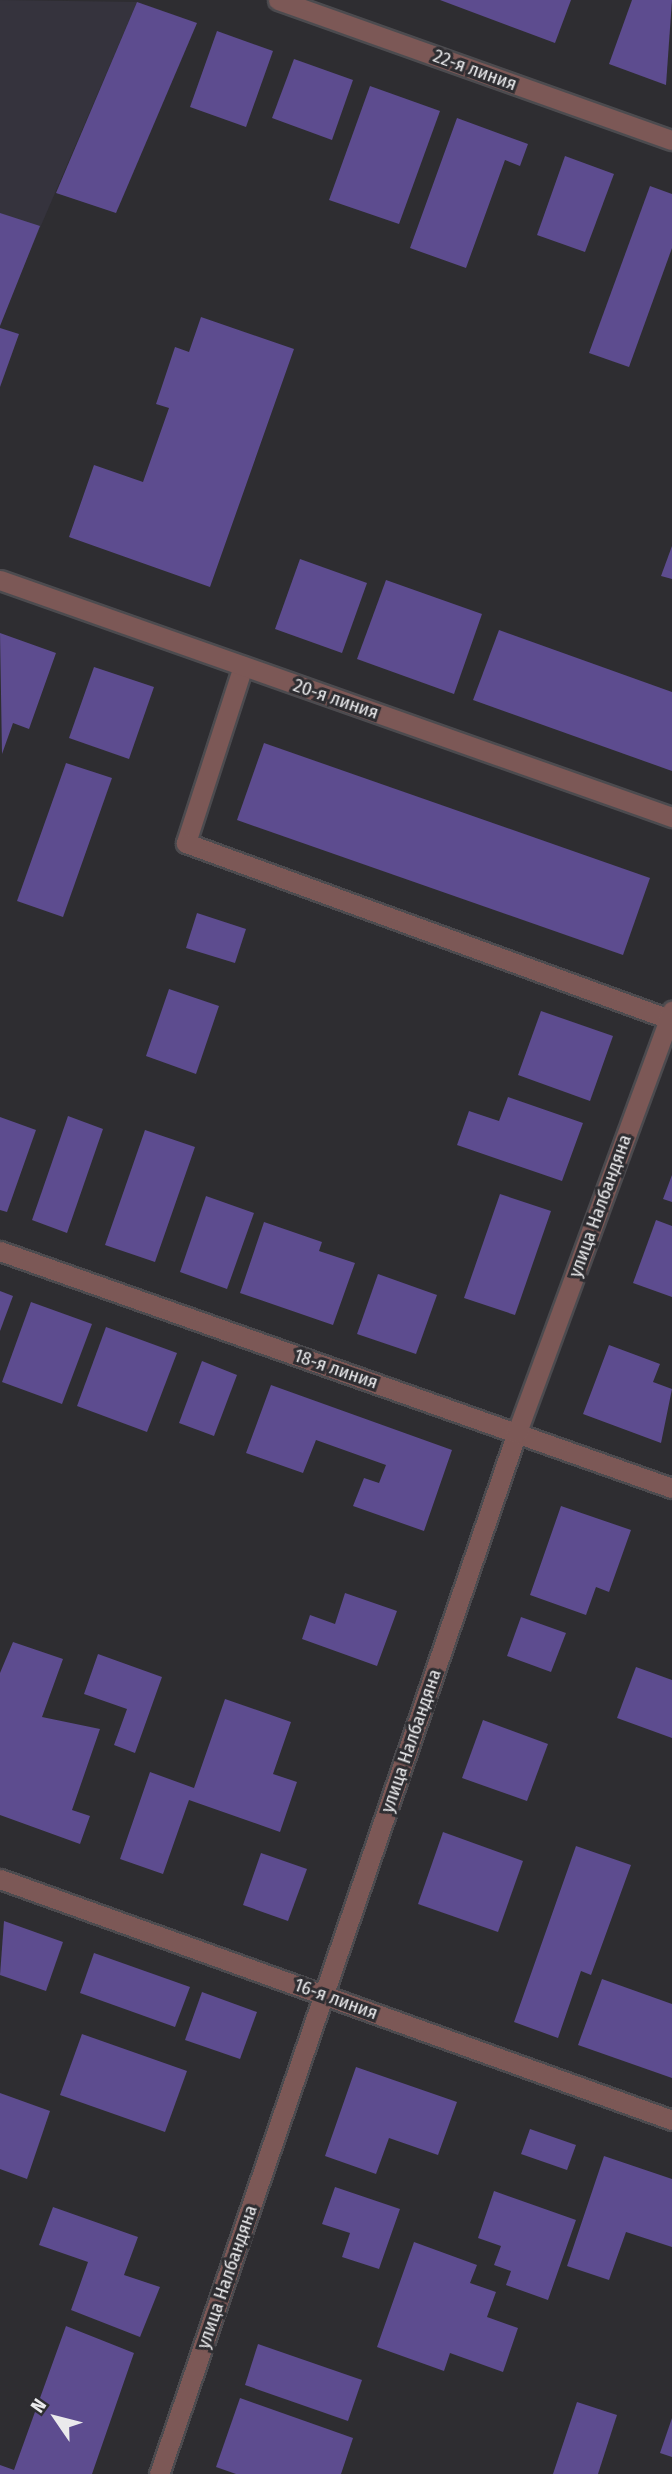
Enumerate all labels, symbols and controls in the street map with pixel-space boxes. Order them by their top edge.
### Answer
street label: 22-я линия [430,44,520,96]
street label: 20-я линия [290,674,382,724]
street label: улица Налбандяна [564,1132,636,1280]
street label: 18-я линия [291,1344,381,1394]
street label: улица Налбандяна [376,1666,446,1816]
street label: 16-я линия [291,1973,381,2025]
street label: улица Налбандяна [192,2202,262,2352]
north arrow [21,2383,91,2453]
text: N [26,2394,51,2417]

